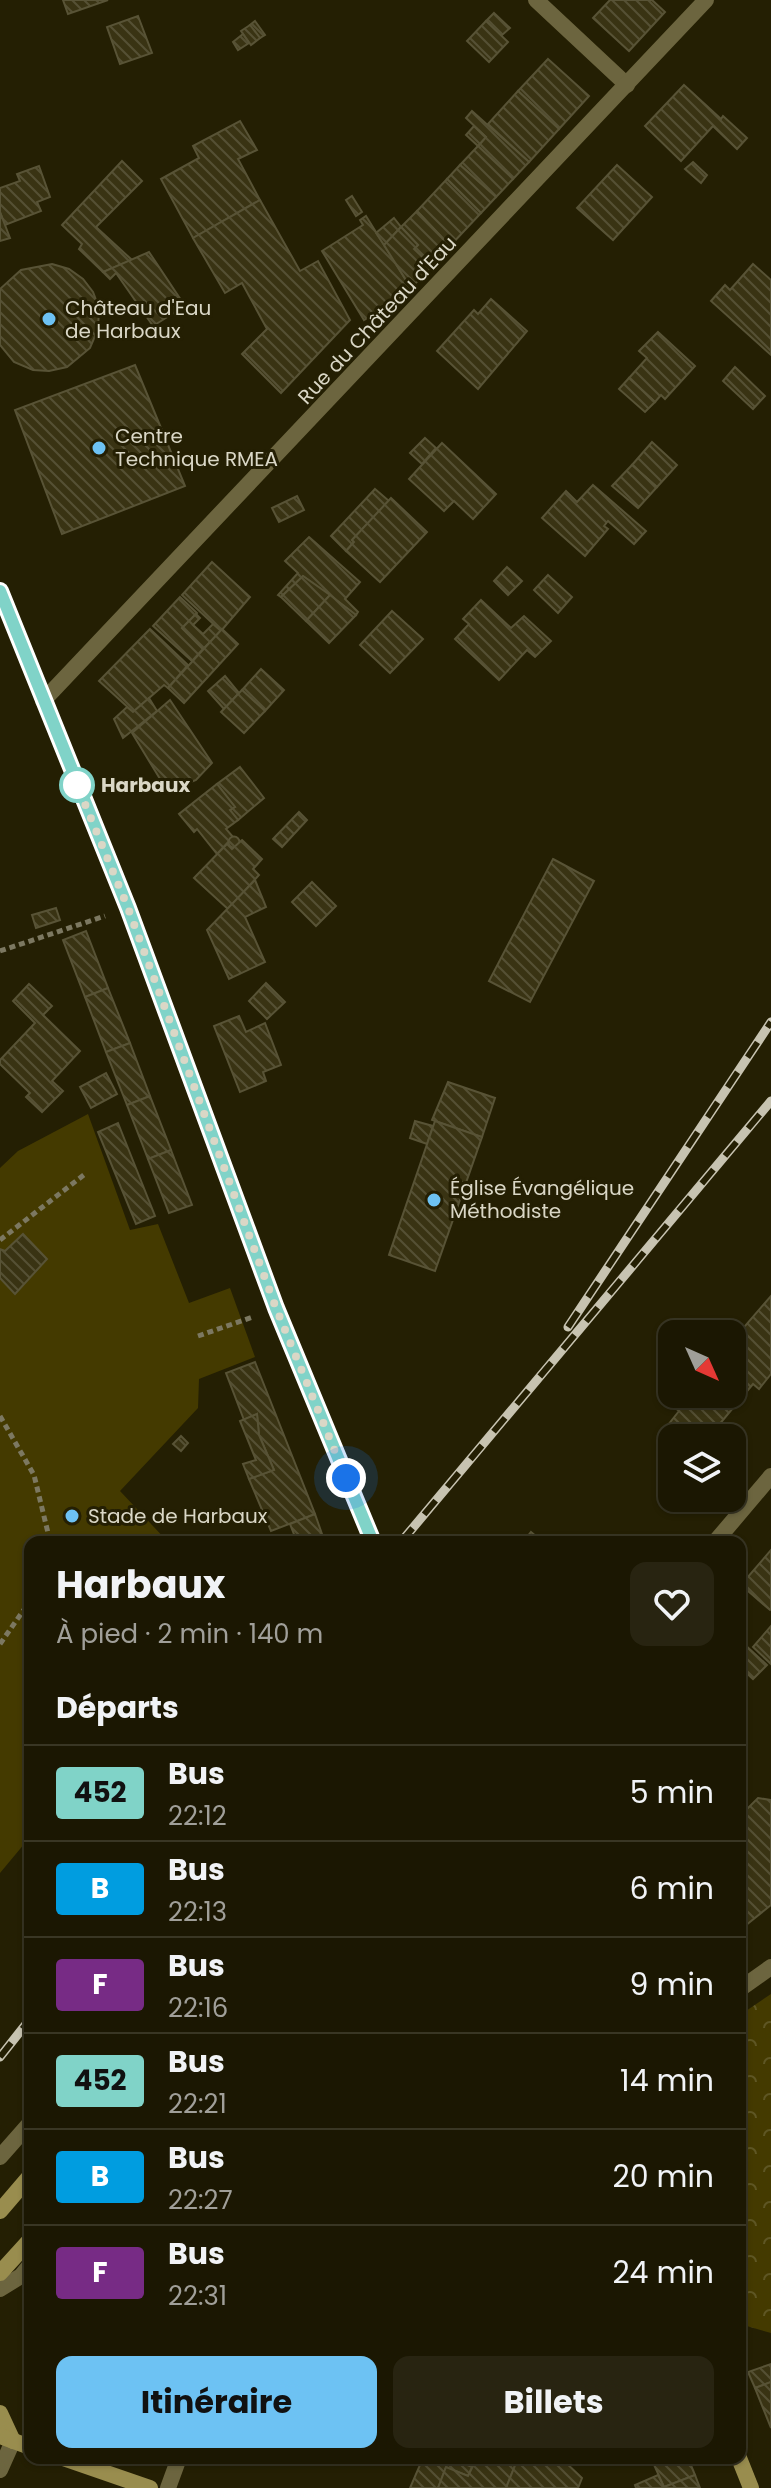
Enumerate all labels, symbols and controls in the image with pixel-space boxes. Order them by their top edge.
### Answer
street label: Rue du Château d'Eau [291,230,463,410]
place label: Château d'Eau de Harbaux [65,294,211,345]
marker: Château d'Eau de Harbaux [40,310,58,328]
place label: Centre Technique RMEA [115,422,278,473]
marker: Centre Technique RMEA [90,439,108,457]
marker: Harbaux [60,768,94,802]
place label: Harbaux [101,771,190,799]
place label: Église Évangélique Méthodiste [450,1174,634,1225]
marker: Église Évangélique Méthodiste [425,1191,443,1209]
north arrow [658,1320,746,1408]
map controls [658,1320,746,1512]
button: layers [658,1424,746,1512]
your location [326,1458,366,1498]
place label: Stade de Harbaux [88,1502,268,1530]
marker: Stade de Harbaux [63,1507,81,1525]
text: Harbaux [56,1558,225,1611]
button: heart [630,1562,714,1646]
text: À pied · 2 min · 140 m [56,1616,323,1652]
text: Départs [56,1686,179,1729]
text: Bus [168,1752,225,1795]
text: 5 min [630,1771,714,1814]
text: 452 [73,1773,127,1812]
text: 22:12 [168,1798,227,1834]
text: Bus [168,1848,225,1891]
text: 6 min [629,1867,714,1910]
text: B [91,1869,109,1908]
text: 22:13 [168,1894,227,1930]
text: Bus [168,1944,225,1987]
text: 9 min [630,1963,714,2006]
text: F [92,1965,108,2004]
text: 22:16 [168,1990,228,2026]
text: Bus [168,2040,225,2083]
text: 14 min [620,2059,714,2102]
text: 452 [73,2061,127,2100]
text: 22:21 [168,2086,227,2122]
text: Bus [168,2136,225,2179]
text: 20 min [612,2155,714,2198]
text: B [91,2157,109,2196]
text: 22:27 [168,2182,233,2218]
text: Bus [168,2232,225,2275]
text: 24 min [612,2251,714,2294]
text: F [92,2253,108,2292]
text: 22:31 [168,2278,227,2314]
button: Itinéraire [56,2356,377,2448]
button: Billets [393,2356,714,2448]

